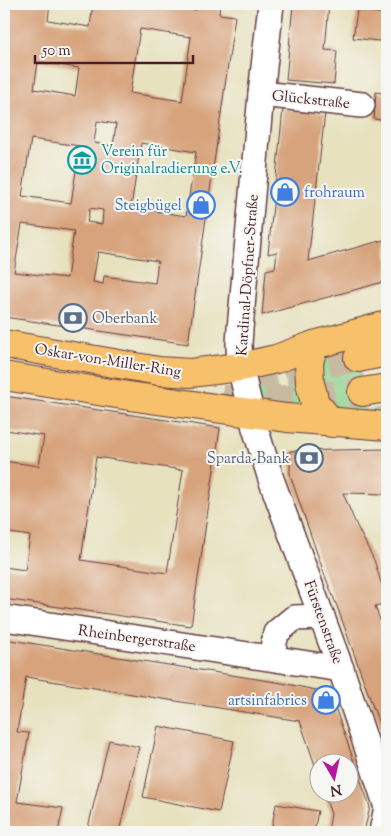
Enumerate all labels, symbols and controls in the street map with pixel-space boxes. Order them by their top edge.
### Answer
scale bar [35,32,192,64]
text: 50 m [41,41,71,62]
street label: Glückstraße [271,86,351,115]
place label: Verein für Originalradierung e.V. [101,142,243,180]
museum icon: Verein für Originalradierung e.V. [67,145,97,175]
shop icon: frohraum [270,177,300,207]
place label: frohraum [304,183,366,204]
shop icon: Steigbügel [186,190,216,220]
street label: Kardinal-Döpfner-Straße [232,193,265,357]
place label: Steigbügel [114,196,182,217]
bank icon: Oberbank [58,303,88,333]
place label: Oberbank [92,309,158,330]
street label: Oskar-von-Miller-Ring [33,340,183,383]
bank icon: Sparda-Bank [294,443,324,473]
place label: Sparda-Bank [207,449,290,470]
street label: Fürstenstraße [298,578,347,667]
street label: Rheinbergerstraße [77,621,197,658]
shop icon: artsinfabrics [311,685,341,715]
place label: artsinfabrics [228,691,307,712]
north arrow [308,754,358,804]
text: N [329,778,343,800]

